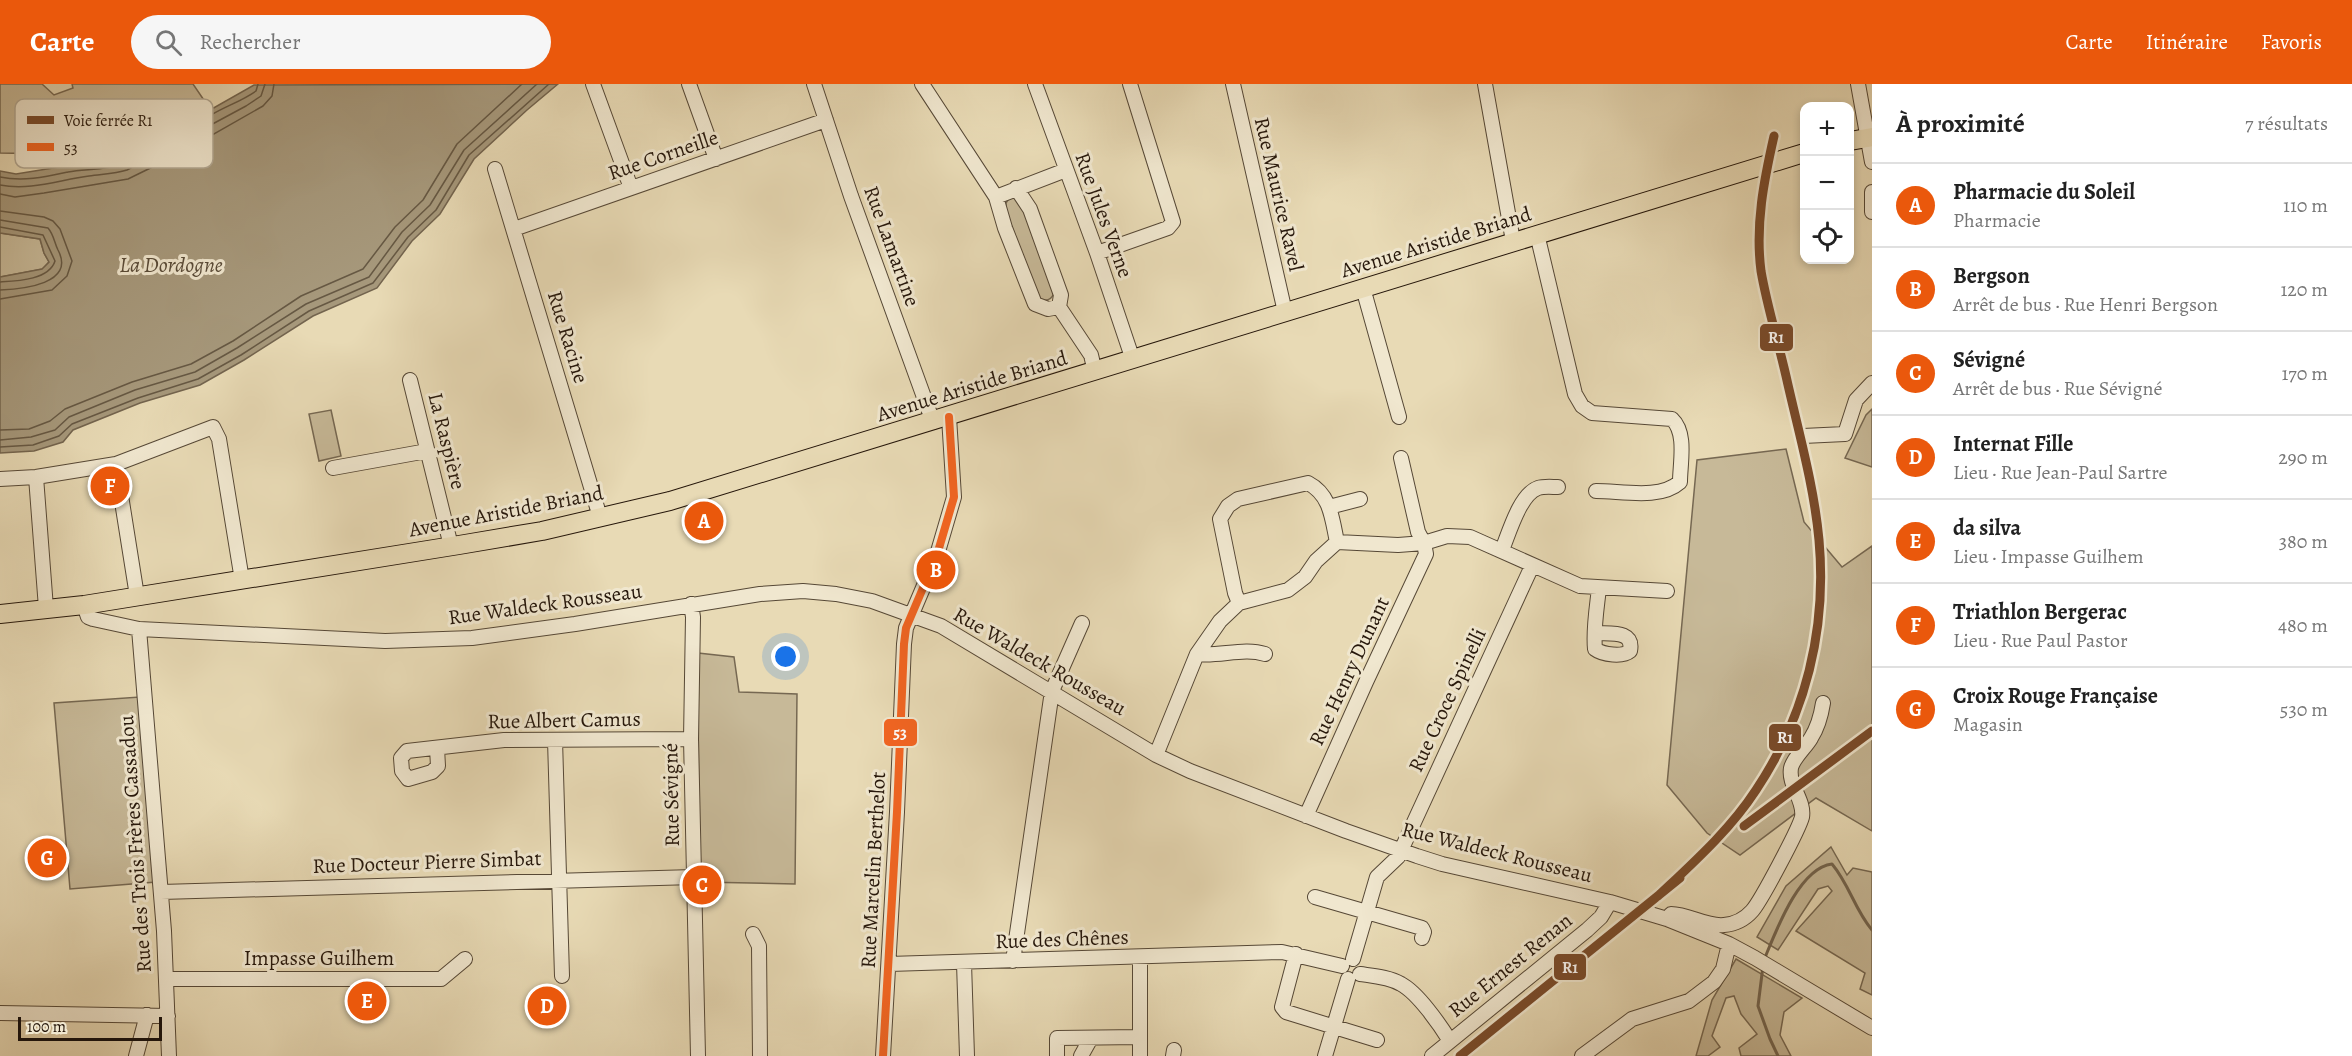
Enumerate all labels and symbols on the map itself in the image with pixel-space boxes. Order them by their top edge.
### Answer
legend [15,99,213,168]
text: Voie ferrée R1 [63,110,153,132]
street label: Rue Maurice Ravel [1248,114,1310,274]
street label: Rue Corneille [604,123,722,187]
text: 53 [64,137,78,159]
street label: Rue Jules Verne [1068,148,1140,282]
street label: Rue Lamartine [857,182,927,310]
street label: Avenue Aristide Briand [1337,200,1535,285]
water label: La Dordogne [119,250,223,280]
street label: Rue Racine [541,287,595,387]
line badge: R1 [1759,323,1794,352]
text: R1 [1768,327,1784,349]
street label: Avenue Aristide Briand [873,344,1071,429]
street label: La Raspière [421,390,473,492]
pin: F [90,464,130,508]
street label: Avenue Aristide Briand [405,478,606,544]
pin: A [684,498,724,544]
pin: B [916,548,956,592]
street label: Rue Waldeck Rousseau [446,576,644,631]
street label: Rue Henry Dunant [1302,592,1396,750]
street label: Rue Waldeck Rousseau [948,600,1132,722]
street label: Rue Croce Spinelli [1401,624,1493,776]
your location [771,642,800,671]
street label: Rue Albert Camus [487,705,641,735]
street label: Rue des Trois Frères Cassadou [112,714,158,974]
line badge: 53 [883,718,918,747]
text: 53 [893,722,907,744]
line badge: R1 [1768,723,1802,752]
text: R1 [1777,727,1793,749]
street label: Rue Sévigné [656,743,686,847]
street label: Rue Marcelin Berthelot [854,771,892,969]
street label: Rue Waldeck Rousseau [1399,815,1596,889]
pin: G [28,836,66,880]
street label: Rue Docteur Pierre Simbat [312,844,542,880]
pin: C [682,862,722,908]
street label: Rue Ernest Renan [1442,906,1578,1024]
street label: Rue des Chênes [995,923,1129,955]
street label: Impasse Guilhem [244,944,394,972]
line badge: R1 [1553,953,1587,981]
text: R1 [1562,957,1578,979]
pin: E [348,978,386,1024]
pin: D [528,984,566,1028]
scale bar [18,1014,162,1042]

